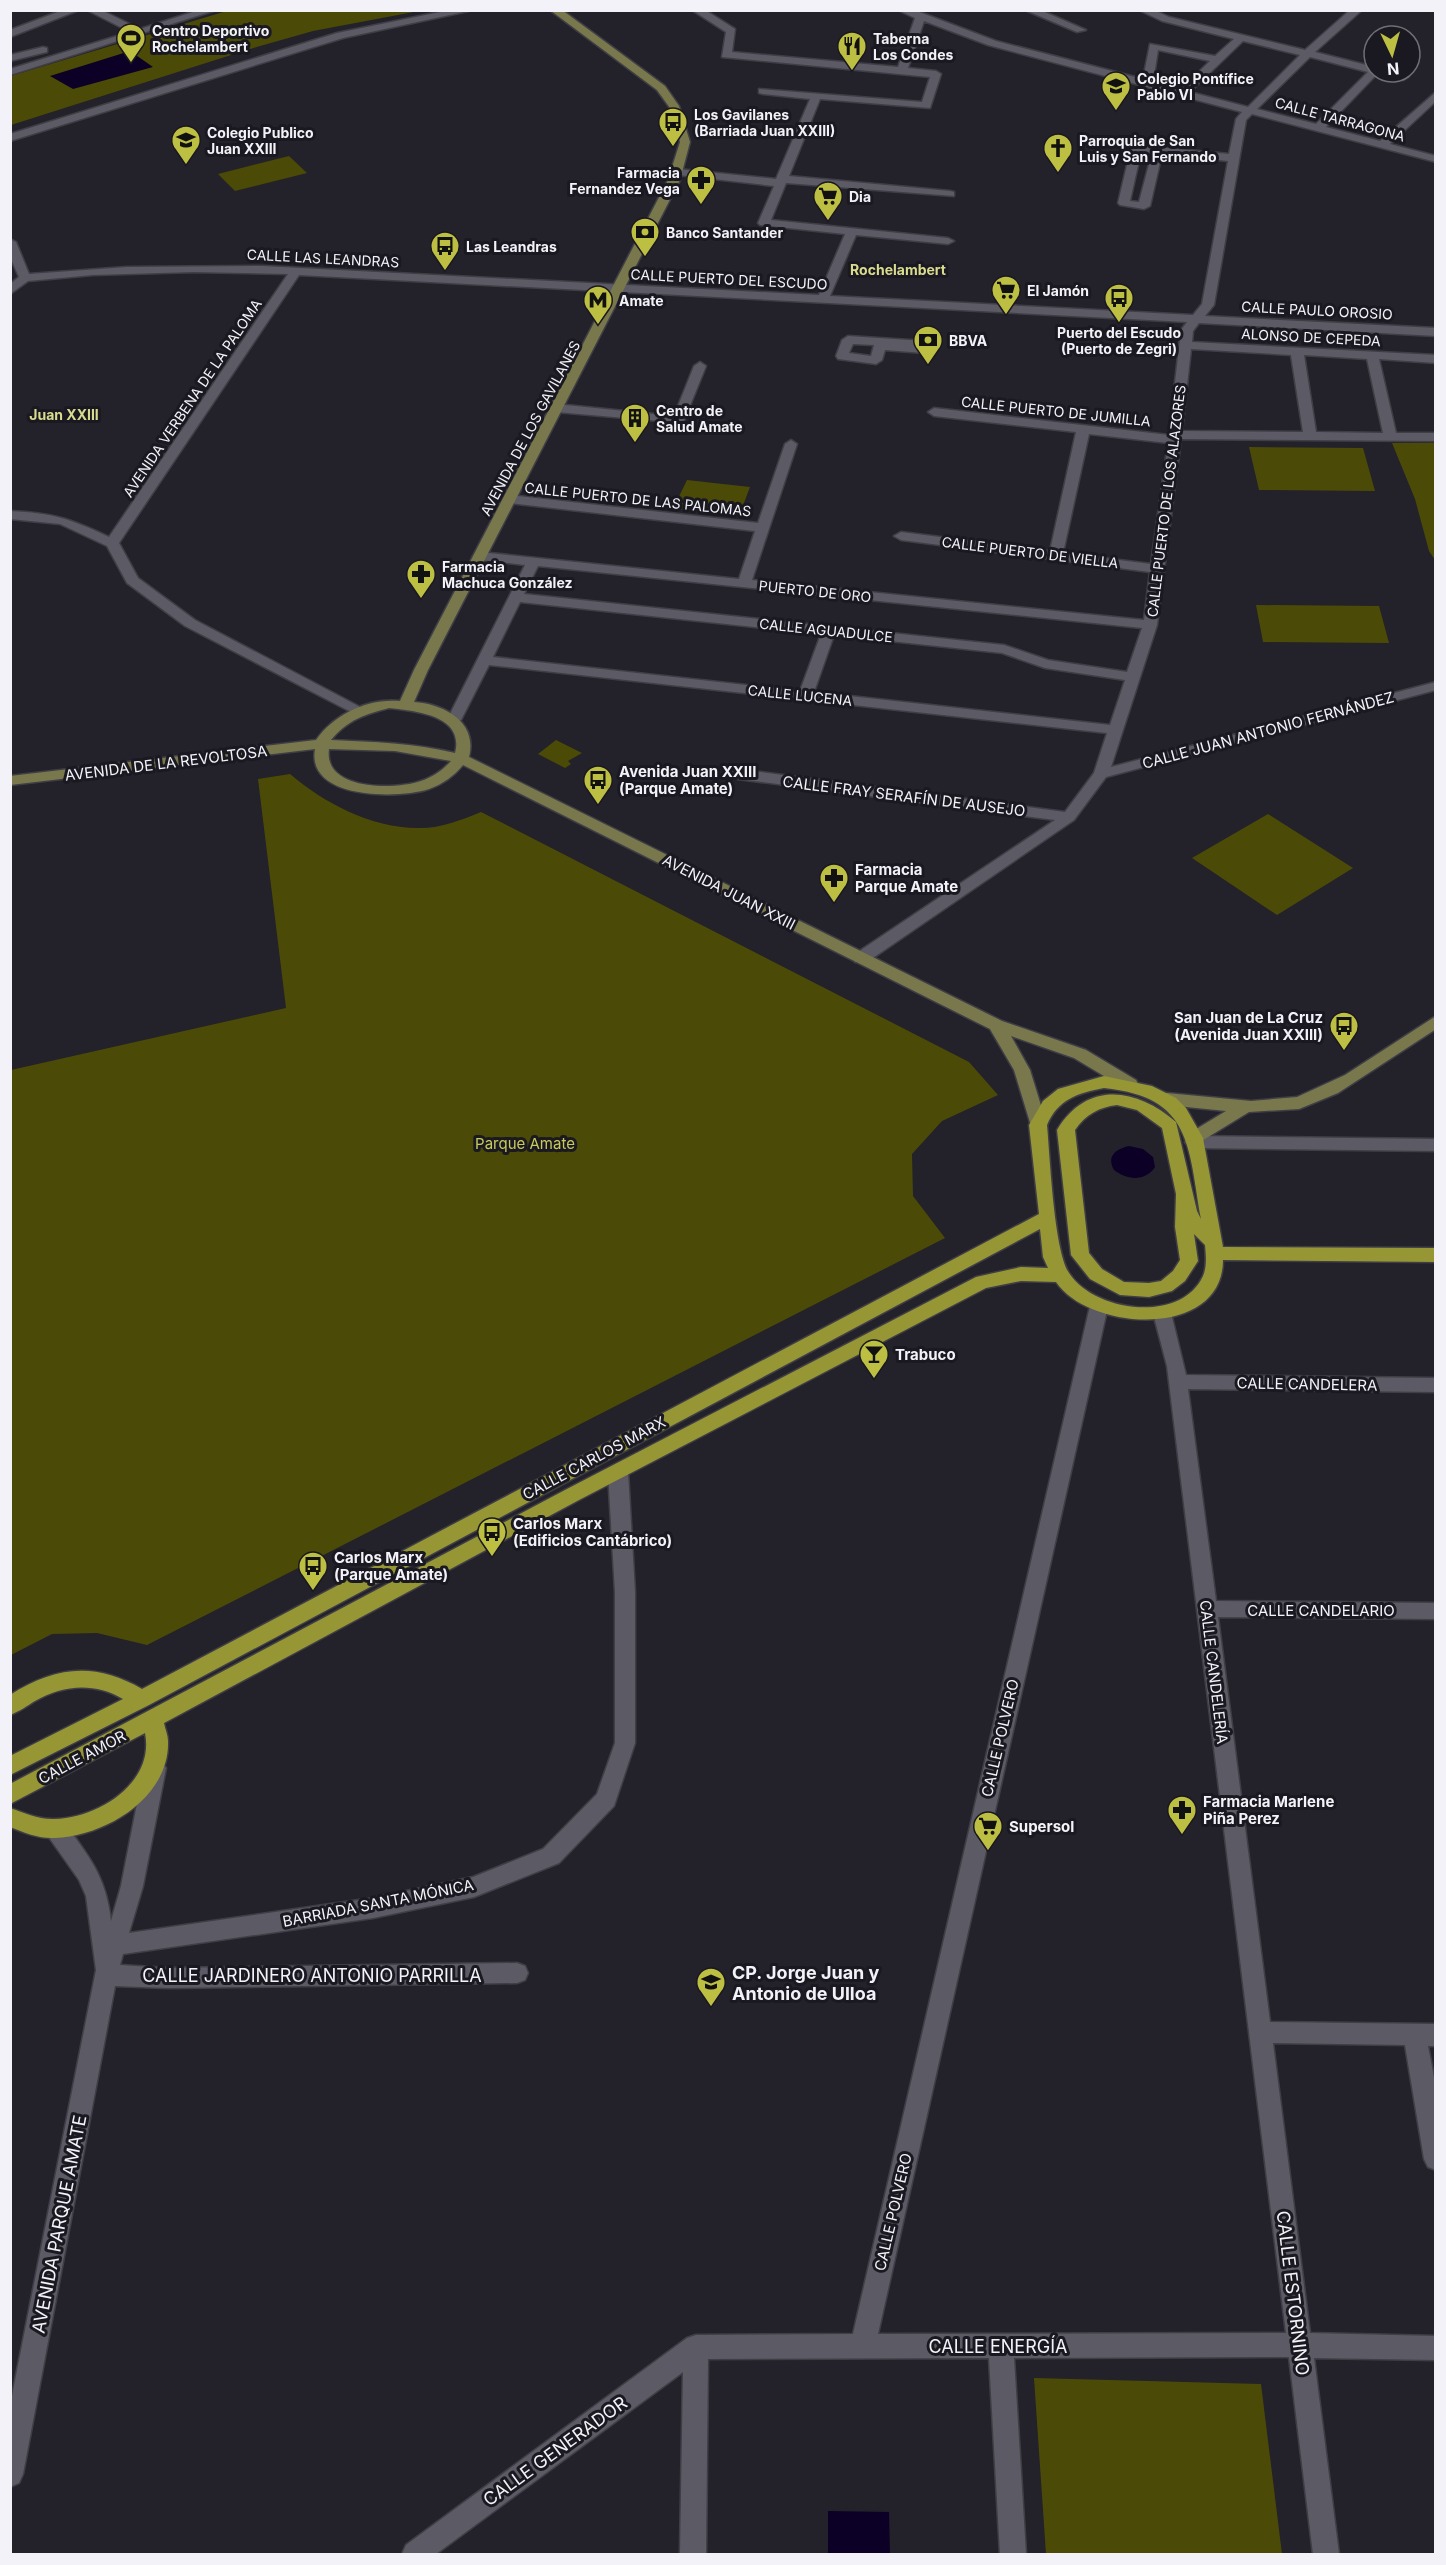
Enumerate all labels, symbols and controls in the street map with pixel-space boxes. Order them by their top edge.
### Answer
sports icon: Centro Deportivo Rochelambert [115,22,147,64]
place label: Centro Deportivo Rochelambert [152,22,270,55]
north arrow [1362,24,1422,84]
restaurant icon: Taberna Los Condes [836,30,868,72]
place label: Taberna Los Condes [873,30,953,63]
text: N [1386,58,1400,79]
school or university icon: Colegio Pontífice Pablo VI [1100,70,1132,112]
place label: Colegio Pontífice Pablo VI [1137,70,1254,103]
street label: CALLE TARRAGONA [1273,93,1407,145]
bus stop icon: Los Gavilanes (Barriada Juan XXIII) [657,106,689,148]
place label: Los Gavilanes (Barriada Juan XXIII) [694,106,835,139]
school or university icon: Colegio Publico Juan XXIII [170,124,202,166]
place label: Colegio Publico Juan XXIII [207,124,314,157]
church icon: Parroquia de San Luis y San Fernando [1042,132,1074,174]
place label: Parroquia de San Luis y San Fernando [1079,132,1217,165]
place label: Farmacia Fernandez Vega [569,164,680,197]
pharmacy icon: Farmacia Fernandez Vega [685,164,717,206]
supermarket icon: Dia [812,180,844,222]
place label: Dia [849,188,871,205]
bank icon: Banco Santander [629,216,661,258]
place label: Banco Santander [666,224,783,241]
bus stop icon: Las Leandras [429,230,461,272]
place label: Las Leandras [466,238,557,255]
street label: CALLE LAS LEANDRAS [246,246,400,270]
district label: Rochelambert [850,261,946,278]
street label: CALLE PUERTO DEL ESCUDO [630,265,828,293]
supermarket icon: El Jamón [990,274,1022,316]
place label: El Jamón [1027,282,1089,299]
bus stop icon: Puerto del Escudo (Puerto de Zegri) [1103,282,1135,324]
metro station icon: Amate [582,284,614,326]
place label: Amate [619,292,664,309]
street label: AVENIDA VERBENA DE LA PALOMA [119,295,265,500]
street label: CALLE PAULO OROSIO [1241,298,1393,322]
bank icon: BBVA [912,324,944,366]
place label: Puerto del Escudo (Puerto de Zegri) [1057,324,1181,357]
street label: ALONSO DE CEPEDA [1241,325,1382,349]
place label: BBVA [949,332,988,349]
street label: AVENIDA DE LOS GAVILANES [477,338,583,518]
street label: CALLE PUERTO DE LOS ALAZORES [1143,384,1189,618]
street label: CALLE PUERTO DE JUMILLA [960,393,1152,429]
building icon: Centro de Salud Amate [619,402,651,444]
place label: Centro de Salud Amate [656,402,743,435]
district label: Juan XXIII [29,406,99,423]
street label: CALLE PUERTO DE LAS PALOMAS [524,479,752,519]
street label: CALLE PUERTO DE VIELLA [941,533,1120,571]
pharmacy icon: Farmacia Machuca González [405,558,437,600]
place label: Farmacia Machuca González [442,558,572,591]
street label: PUERTO DE ORO [758,577,872,605]
street label: CALLE AGUADULCE [759,615,893,645]
street label: CALLE LUCENA [747,681,853,709]
street label: CALLE JUAN ANTONIO FERNÁNDEZ [1140,687,1396,773]
street label: AVENIDA DE LA REVOLTOSA [64,741,268,785]
place label: Avenida Juan XXIII (Parque Amate) [619,762,756,798]
bus stop icon: Avenida Juan XXIII (Parque Amate) [582,764,614,806]
street label: CALLE FRAY SERAFÍN DE AUSEJO [782,772,1026,820]
street label: AVENIDA JUAN XXIII [659,850,799,934]
place label: Farmacia Parque Amate [855,860,958,896]
pharmacy icon: Farmacia Parque Amate [818,862,850,904]
place label: San Juan de La Cruz (Avenida Juan XXIII) [1174,1008,1323,1044]
bus stop icon: San Juan de La Cruz (Avenida Juan XXIII) [1328,1010,1360,1052]
park label: Parque Amate [475,1134,575,1153]
bar icon: Trabuco [858,1338,890,1380]
place label: Trabuco [895,1345,956,1364]
street label: CALLE CANDELERA [1236,1373,1378,1395]
street label: CALLE CARLOS MARX [519,1412,669,1504]
place label: Carlos Marx (Edificios Cantábrico) [513,1514,672,1550]
bus stop icon: Carlos Marx (Edificios Cantábrico) [476,1516,508,1558]
place label: Carlos Marx (Parque Amate) [334,1548,448,1584]
bus stop icon: Carlos Marx (Parque Amate) [297,1550,329,1592]
street label: CALLE CANDELERÍA [1196,1599,1232,1745]
street label: CALLE CANDELARIO [1247,1601,1395,1620]
street label: CALLE POLVERO [977,1677,1023,1799]
street label: CALLE AMOR [35,1726,129,1788]
place label: Farmacia Marlene Piña Perez [1203,1792,1334,1828]
pharmacy icon: Farmacia Marlene Piña Perez [1166,1794,1198,1836]
supermarket icon: Supersol [972,1810,1004,1852]
place label: Supersol [1009,1817,1074,1836]
street label: BARRIADA SANTA MÓNICA [281,1875,475,1931]
place label: CP. Jorge Juan y Antonio de Ulloa [732,1962,880,2004]
street label: CALLE JARDINERO ANTONIO PARRILLA [142,1965,482,1986]
school or university icon: CP. Jorge Juan y Antonio de Ulloa [695,1966,727,2008]
street label: AVENIDA PARQUE AMATE [28,2113,90,2335]
street label: CALLE POLVERO [870,2151,916,2273]
street label: CALLE ESTORNINO [1272,2209,1314,2377]
street label: CALLE ENERGÍA [929,2335,1067,2357]
street label: CALLE GENERADOR [479,2392,631,2510]

